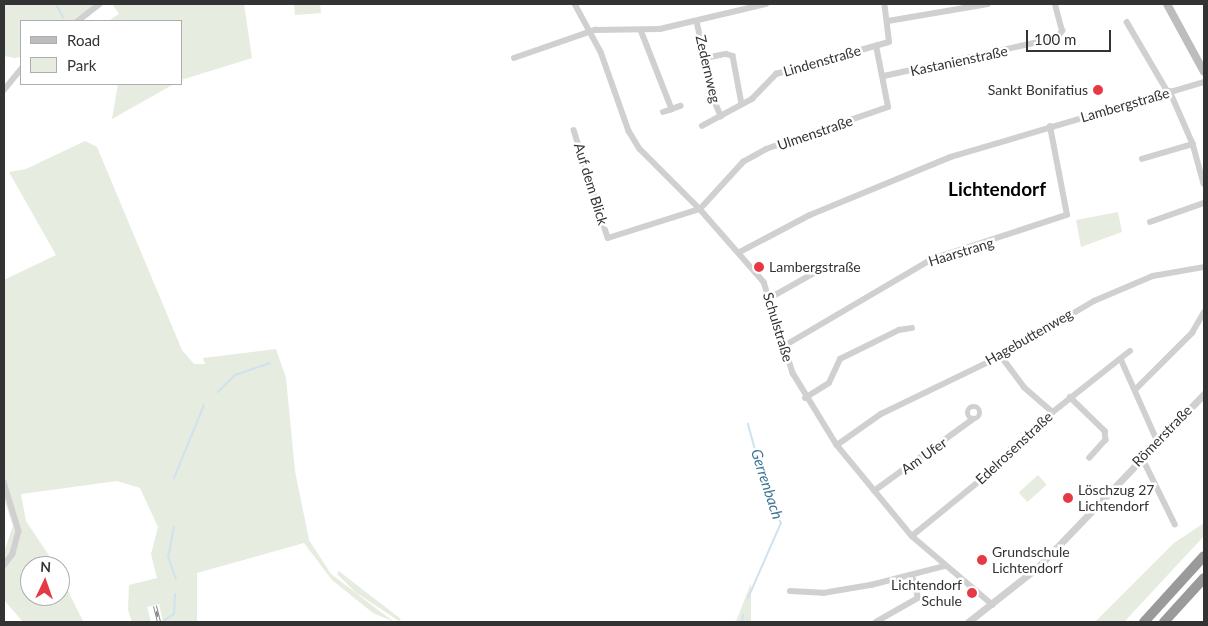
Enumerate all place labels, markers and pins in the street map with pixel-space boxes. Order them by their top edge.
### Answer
place label: Sankt Bonifatius [988,82,1088,98]
marker: Sankt Bonifatius [1092,84,1104,96]
place label: Lambergstraße [769,259,861,275]
marker: Lambergstraße [753,261,765,273]
place label: Löschzug 27 Lichtendorf [1078,482,1154,514]
marker: Löschzug 27 Lichtendorf [1062,492,1074,504]
place label: Grundschule Lichtendorf [992,544,1070,576]
marker: Grundschule Lichtendorf [976,554,988,566]
place label: Lichtendorf Schule [891,577,962,610]
marker: Lichtendorf Schule [966,587,978,599]

